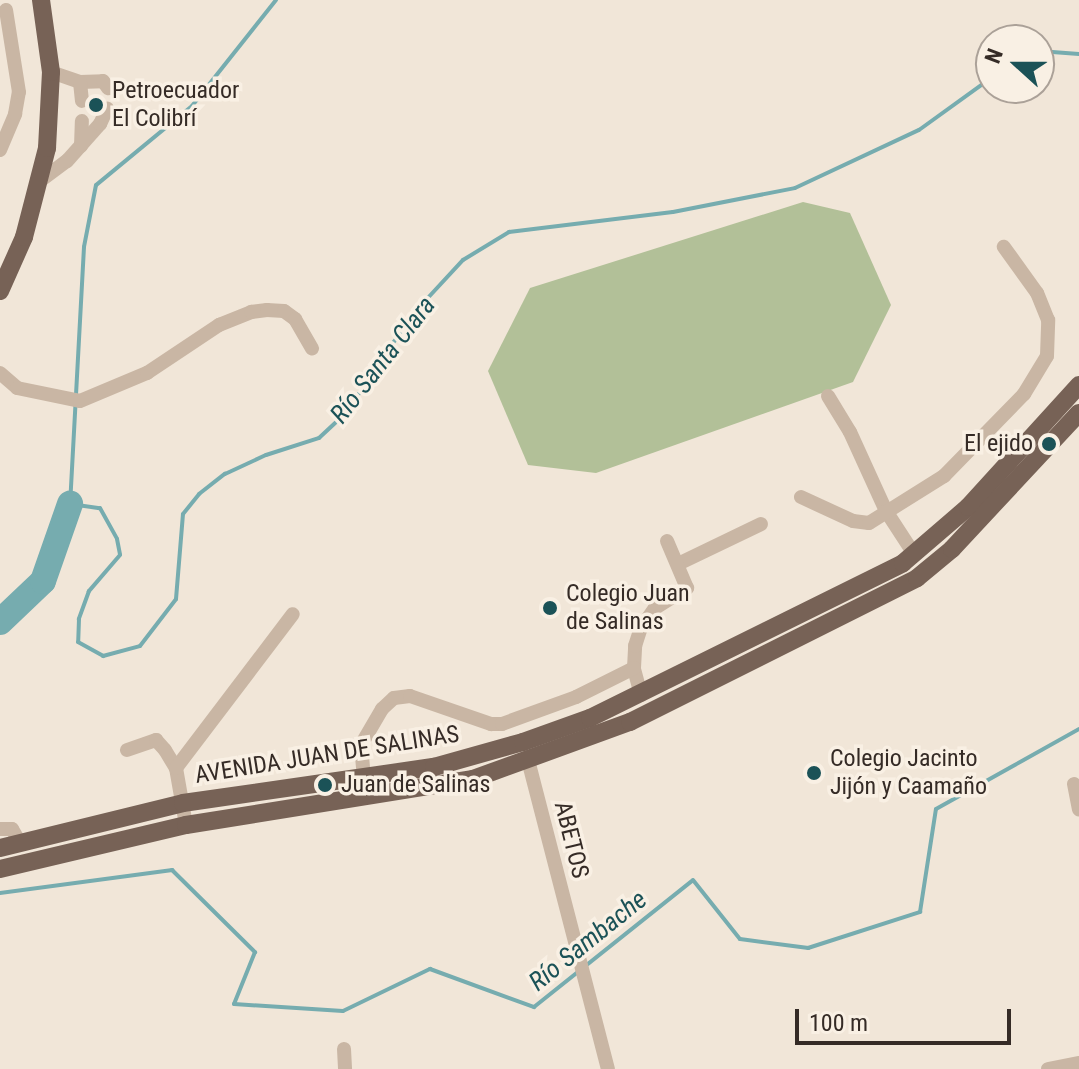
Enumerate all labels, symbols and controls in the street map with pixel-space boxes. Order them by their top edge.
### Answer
north arrow [975,24,1055,104]
text: N [980,45,1008,67]
place label: Petroecuador El Colibrí [112,77,239,133]
marker: Petroecuador El Colibrí [87,96,105,114]
water label: Río Santa Clara [324,290,442,430]
place label: El ejido [964,430,1033,458]
marker: El ejido [1040,435,1058,453]
place label: Colegio Juan de Salinas [566,580,690,636]
marker: Colegio Juan de Salinas [541,599,559,617]
street label: AVENIDA JUAN DE SALINAS [193,720,461,790]
place label: Colegio Jacinto Jijón y Caamaño [830,745,987,801]
marker: Colegio Jacinto Jijón y Caamaño [805,764,823,782]
place label: Juan de Salinas [341,771,491,799]
marker: Juan de Salinas [316,776,334,794]
street label: ABETOS [548,799,594,881]
water label: Río Sambache [523,884,653,998]
scale bar [799,993,1015,1043]
text: 100 m [809,1009,868,1037]

